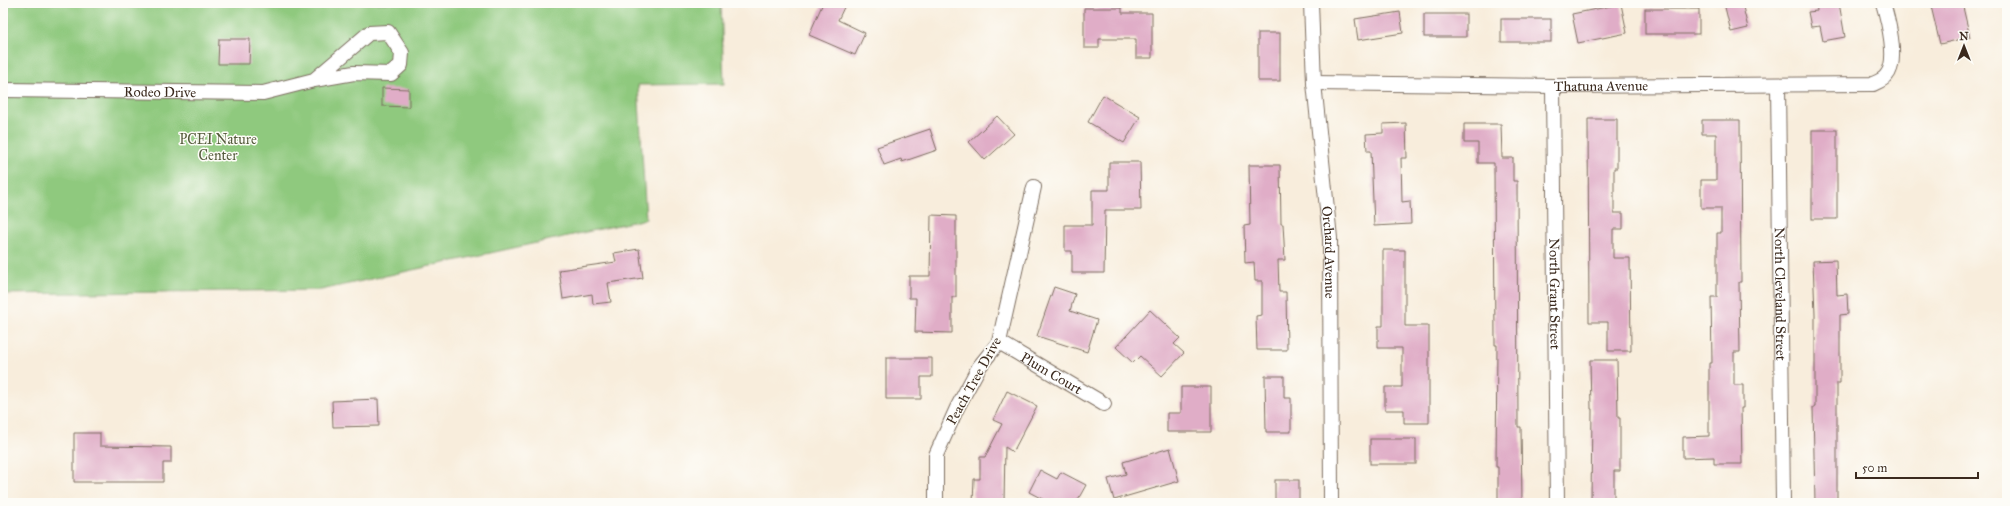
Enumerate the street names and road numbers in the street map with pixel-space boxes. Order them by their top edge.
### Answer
street label: Thatuna Avenue [1554,77,1648,94]
street label: Rodeo Drive [124,83,196,101]
street label: Orchard Avenue [1318,205,1339,299]
street label: North Cleveland Street [1771,227,1790,361]
street label: North Grant Street [1546,238,1564,350]
street label: Peach Tree Drive [943,334,1005,428]
street label: Plum Court [1018,348,1085,398]

